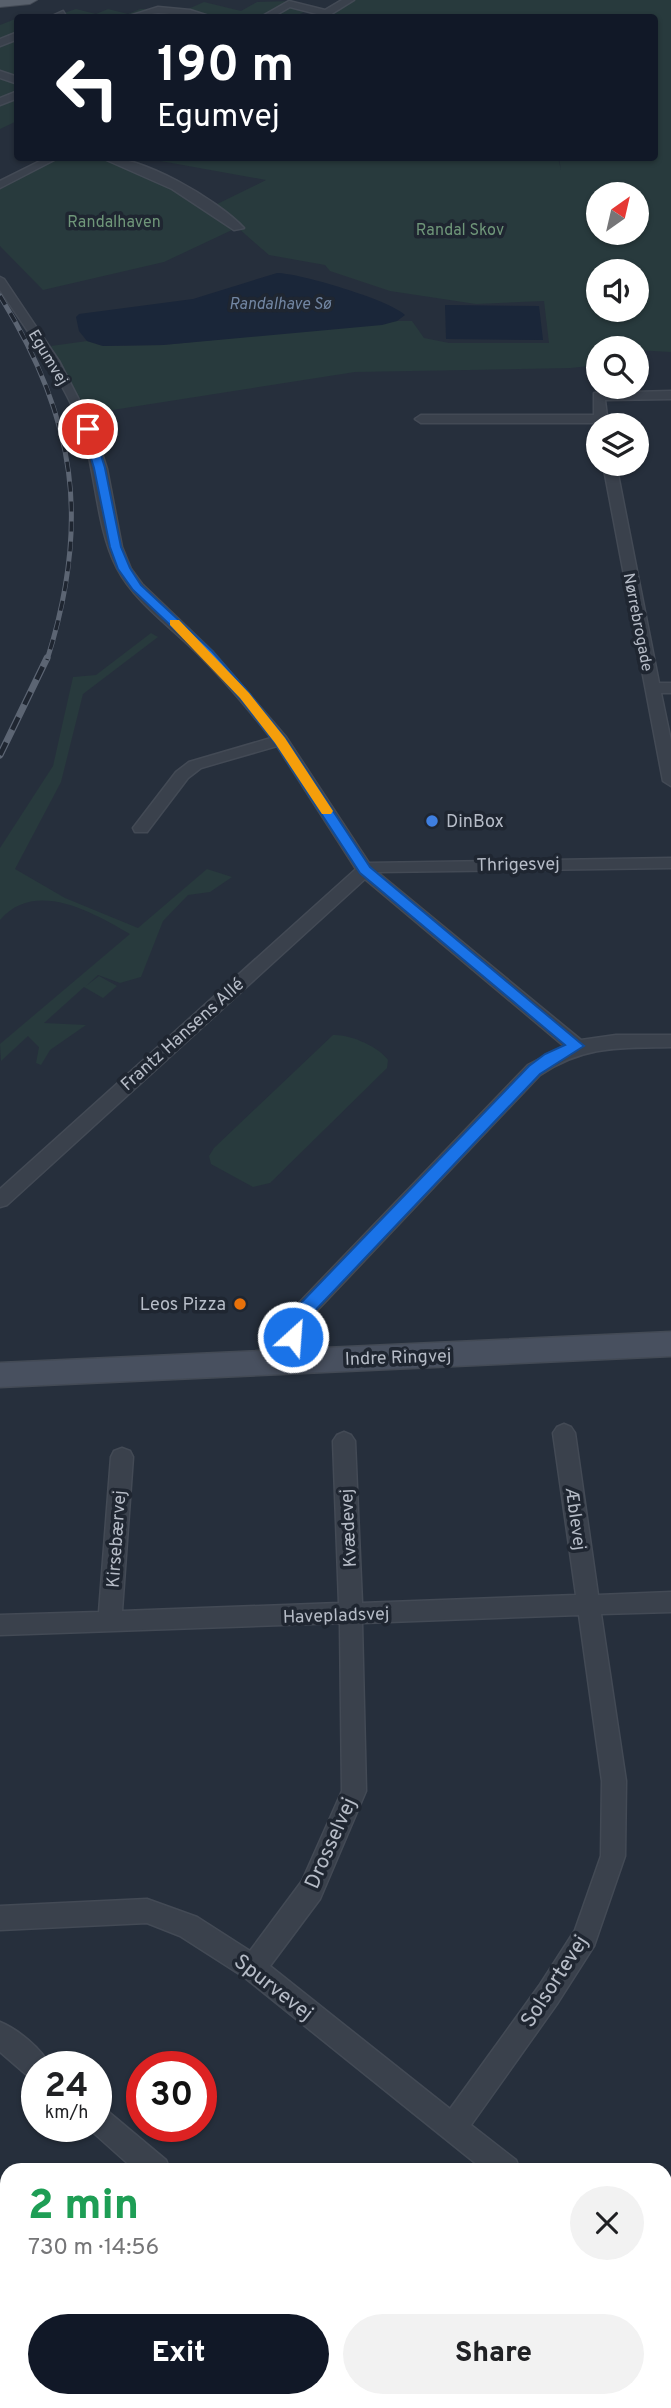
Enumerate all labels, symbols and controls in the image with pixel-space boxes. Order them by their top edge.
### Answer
text: 190 m [157,37,294,99]
icon: left [42,42,133,133]
text: Egumvej [157,98,280,138]
north arrow [586,182,649,245]
map controls [586,182,649,476]
park label: Randalhaven [67,213,161,233]
park label: Randal Skov [416,221,504,241]
button: sound [586,259,649,322]
water label: Randalhave Sø [229,295,332,315]
street label: Egumvej [23,327,72,390]
button: search [586,336,649,399]
pin [58,399,118,459]
icon: arrive [69,410,107,448]
button: layers [586,413,649,476]
street label: Nørrebrogade [618,571,656,673]
place label: DinBox [446,811,504,834]
marker: DinBox [424,813,440,829]
street label: Thrigesvej [476,853,560,878]
street label: Frantz Hansens Allé [116,974,250,1097]
place label: Leos Pizza [140,1294,226,1317]
marker: Leos Pizza [232,1296,248,1312]
position arrow [256,1300,330,1374]
street label: Indre Ringvej [344,1345,452,1372]
street label: Æblevej [559,1485,590,1552]
street label: Kvædevej [336,1488,363,1568]
street label: Kirsebærvej [103,1490,132,1589]
street label: Havepladsvej [282,1603,390,1630]
street label: Drosselvej [299,1794,363,1893]
street label: Solsortevej [515,1930,595,2033]
street label: Spurvevej [228,1949,318,2028]
speed limit sign: 30 [126,2051,217,2142]
text: 24 [45,2065,88,2109]
text: km/h [45,2102,88,2125]
text: 2 min [28,2181,139,2234]
button: close [570,2186,644,2260]
text: 730 m · 14:56 [28,2234,159,2263]
button: Exit [28,2314,329,2394]
button: Share [343,2314,644,2394]

